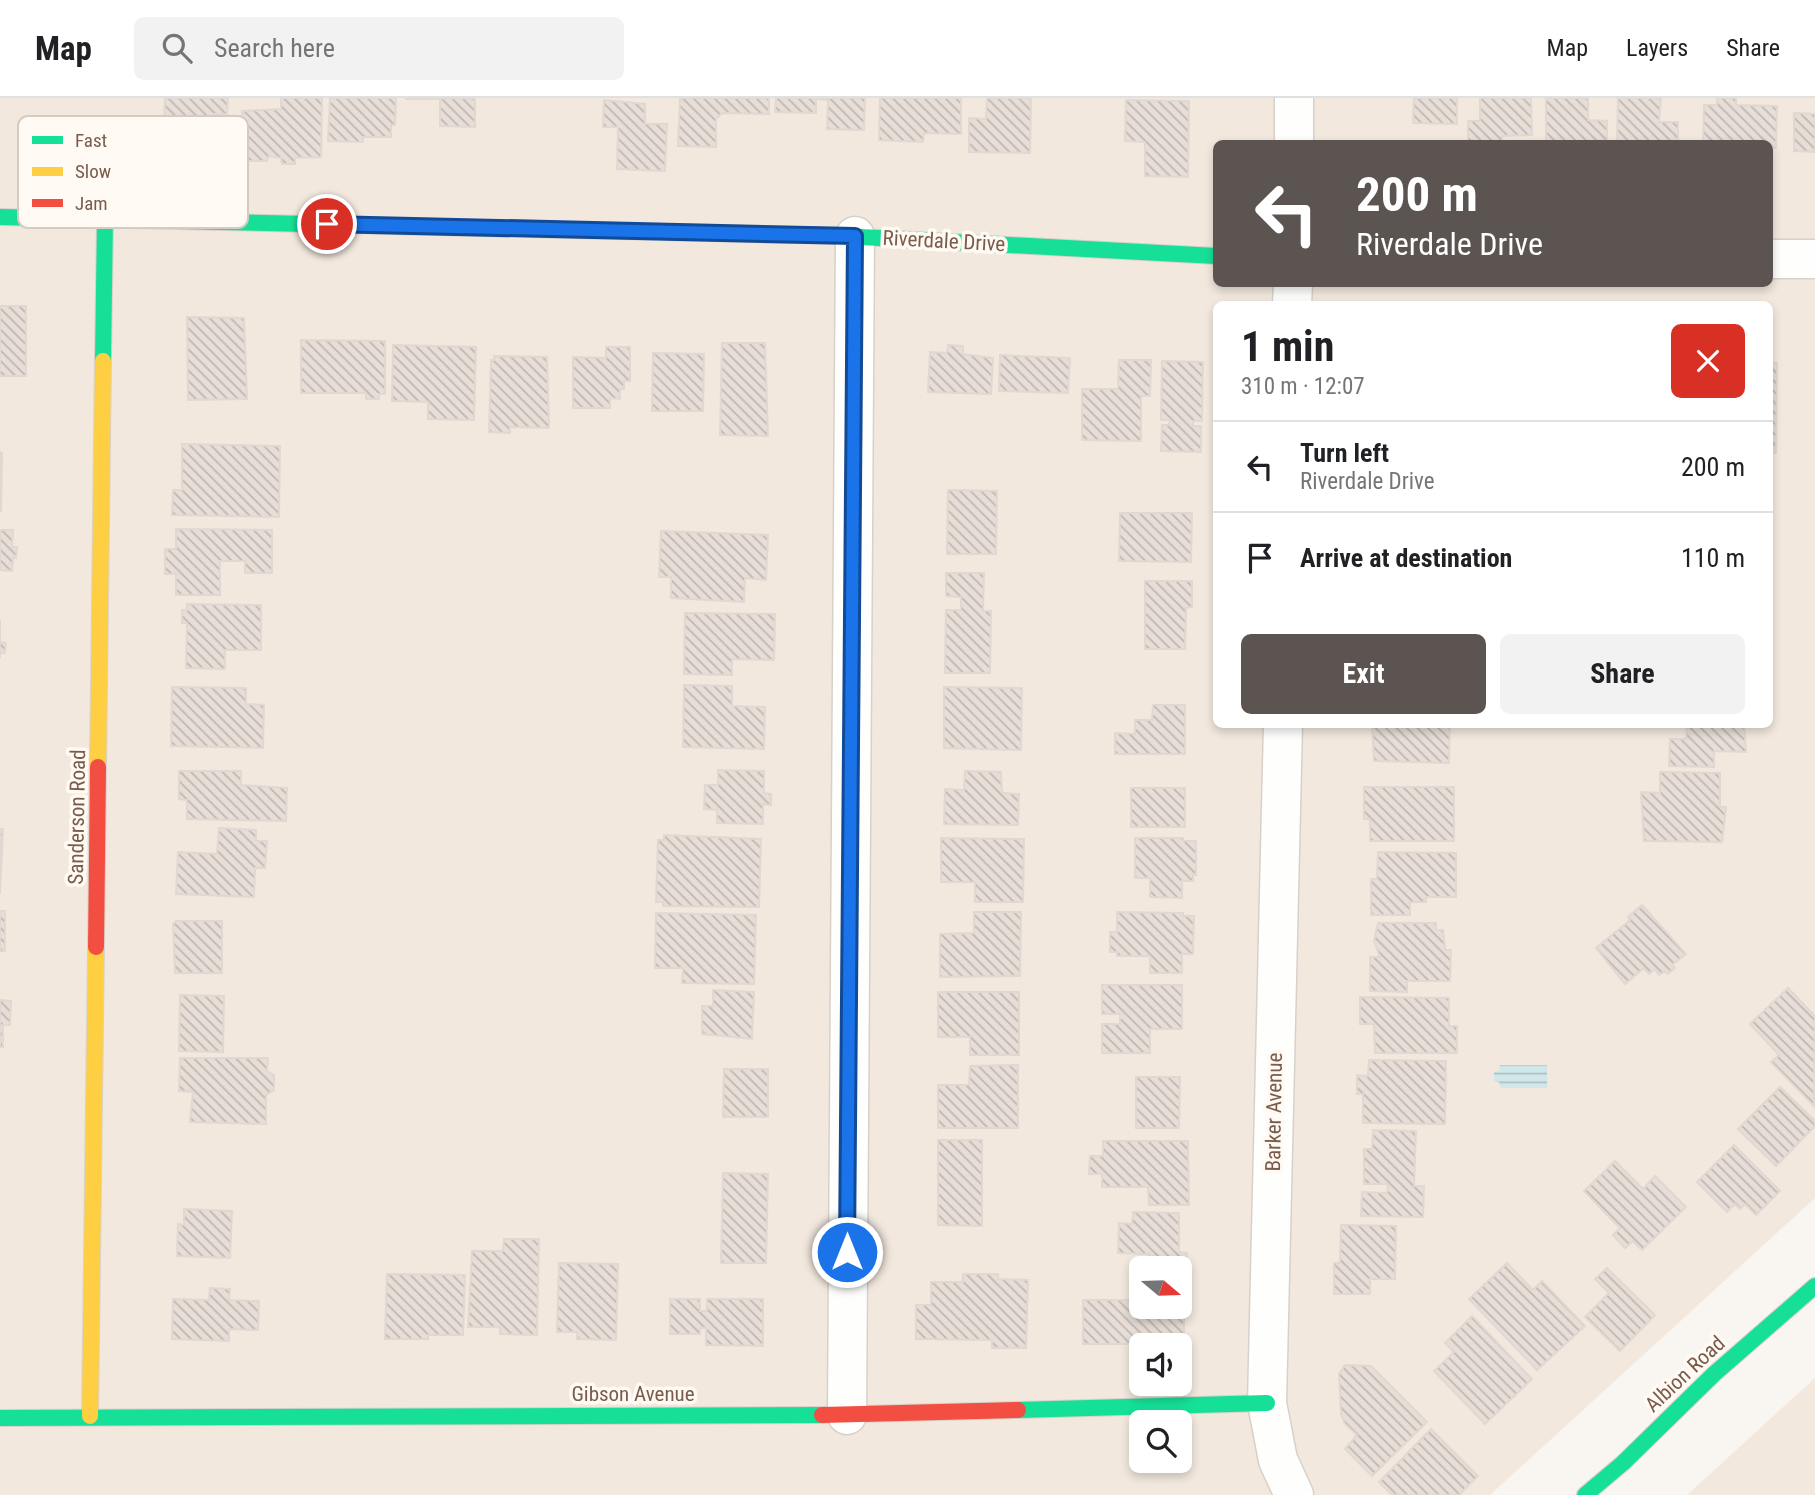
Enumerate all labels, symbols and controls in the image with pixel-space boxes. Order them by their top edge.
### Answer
search box [134,17,624,80]
text: Map [35,29,92,68]
icon: search [158,29,196,67]
text: Search here [214,33,335,63]
text: Map [1547,34,1588,62]
text: Layers [1626,34,1688,62]
text: Share [1726,34,1780,62]
legend [18,116,248,228]
text: Fast [75,129,107,152]
text: Slow [75,160,111,183]
text: 200 m [1356,166,1478,223]
icon: left [1241,168,1332,259]
text: Jam [75,192,108,215]
pin [297,194,357,254]
icon: arrive [308,205,346,243]
text: Riverdale Drive [1356,225,1543,263]
street label: Riverdale Drive [882,226,1006,256]
text: 1 min [1241,322,1334,371]
button: close [1671,324,1745,398]
text: 310 m · 12:07 [1241,373,1365,400]
text: Turn left [1300,438,1389,468]
icon: left [1241,448,1279,486]
text: 200 m [1681,452,1745,482]
text: Riverdale Drive [1300,468,1434,495]
icon: arrive [1241,539,1279,577]
text: Arrive at destination [1300,543,1512,573]
text: 110 m [1681,543,1745,573]
button: Exit [1241,634,1486,714]
button: Share [1500,634,1745,714]
street label: Sanderson Road [64,749,90,885]
street label: Barker Avenue [1261,1052,1287,1172]
position arrow [810,1215,884,1289]
north arrow [1129,1256,1192,1320]
map controls [1129,1256,1192,1473]
street label: Albion Road [1640,1331,1730,1417]
button: sound [1129,1333,1192,1396]
street label: Gibson Avenue [571,1382,695,1406]
button: search [1129,1410,1192,1473]

